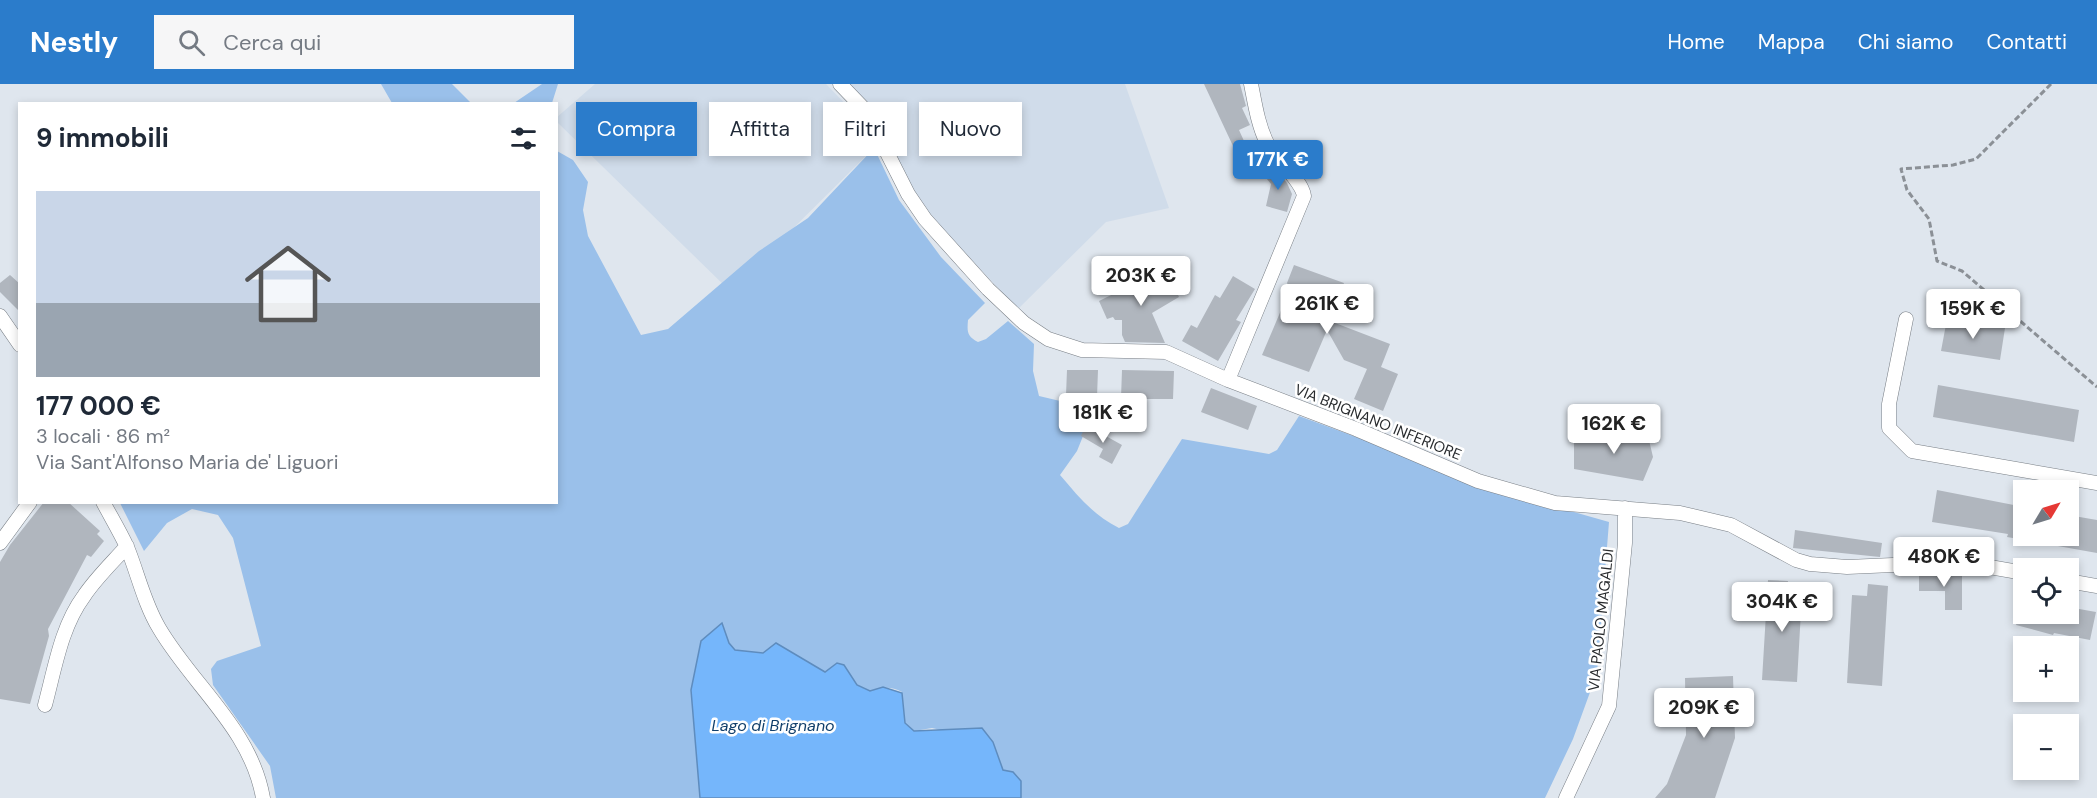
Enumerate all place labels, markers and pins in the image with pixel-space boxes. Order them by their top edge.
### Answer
pin: 177K € [1229,140,1327,191]
pin: 203K € [1092,256,1190,307]
pin: 261K € [1278,284,1376,335]
pin: 159K € [1924,289,2022,340]
pin: 181K € [1054,393,1152,444]
pin: 162K € [1565,404,1663,455]
pin: 480K € [1895,537,1993,588]
pin: 304K € [1733,582,1831,633]
pin: 209K € [1655,688,1753,739]

